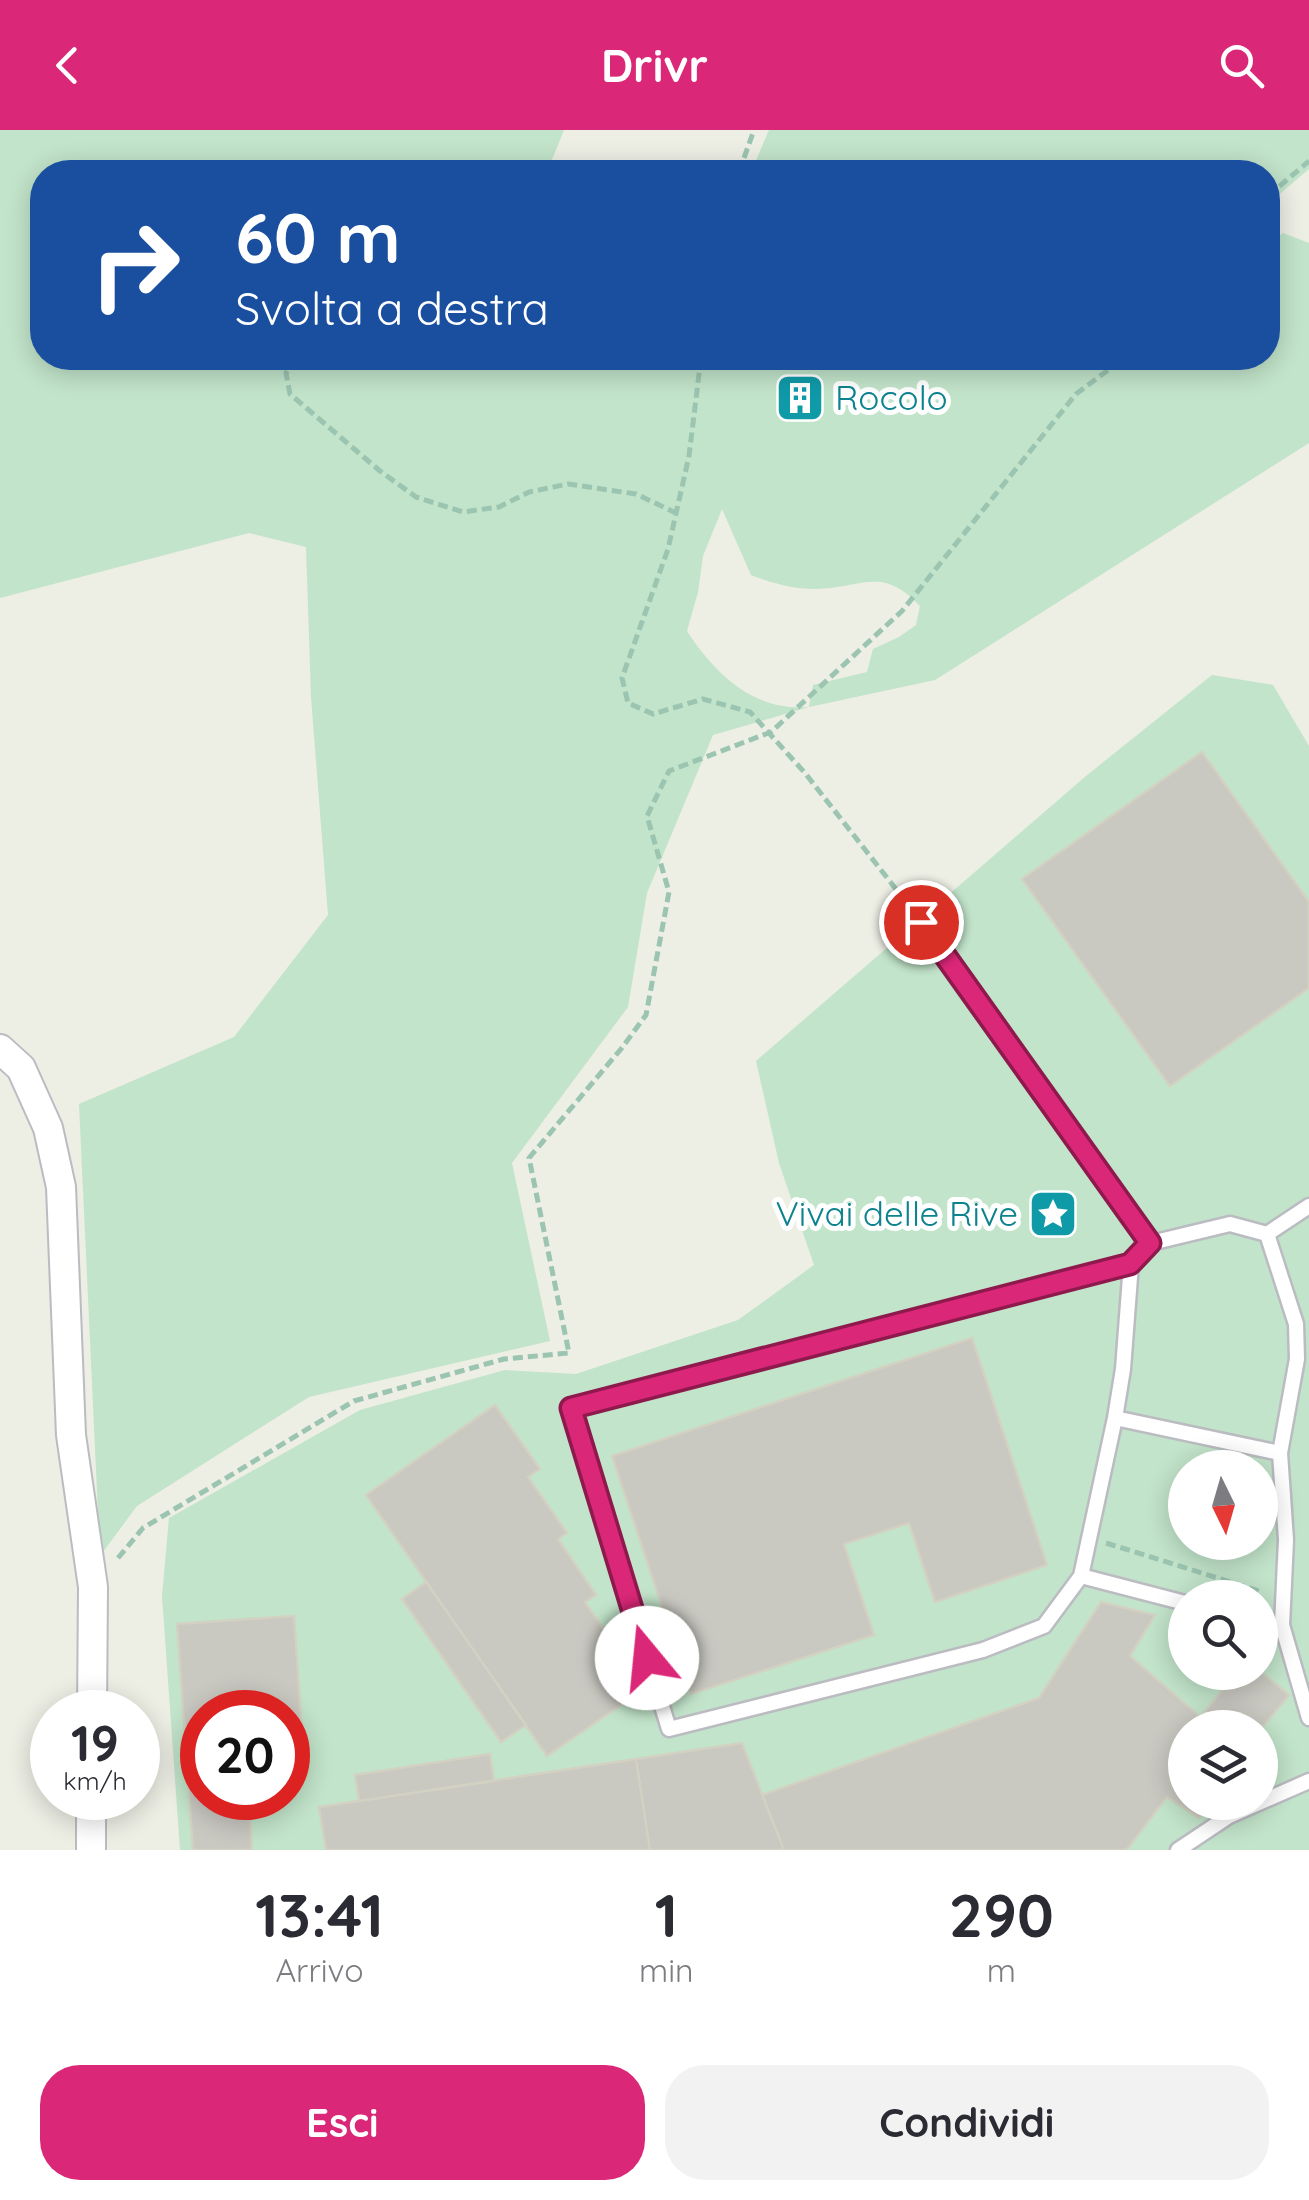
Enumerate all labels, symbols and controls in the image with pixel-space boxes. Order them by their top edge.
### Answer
text: Drivr [601,37,708,93]
icon: back [40,38,95,93]
icon: search [1214,38,1269,93]
text: 60 m [235,193,401,281]
icon: right [70,200,200,330]
text: Svolta a destra [235,280,549,336]
building icon: Rocolo [774,372,826,424]
place label: Rocolo [835,375,948,419]
pin [879,880,964,965]
icon: arrive [894,895,949,950]
place icon: Vivai delle Rive [1027,1188,1079,1240]
place label: Vivai delle Rive [775,1191,1018,1235]
north arrow [1168,1450,1278,1560]
map controls [1168,1450,1278,1820]
button: search [1168,1580,1278,1690]
position arrow [595,1606,699,1710]
speed limit sign: 20 [180,1690,310,1820]
button: layers [1168,1710,1278,1820]
text: 19 [71,1711,119,1774]
text: km/h [63,1765,127,1796]
text: 13:41 [255,1877,384,1952]
text: 1 [655,1877,678,1952]
text: 290 [949,1877,1054,1952]
text: Arrivo [275,1950,364,1990]
text: min [639,1950,694,1990]
text: m [987,1950,1016,1990]
button: Esci [40,2065,645,2180]
button: Condividi [665,2065,1269,2180]

